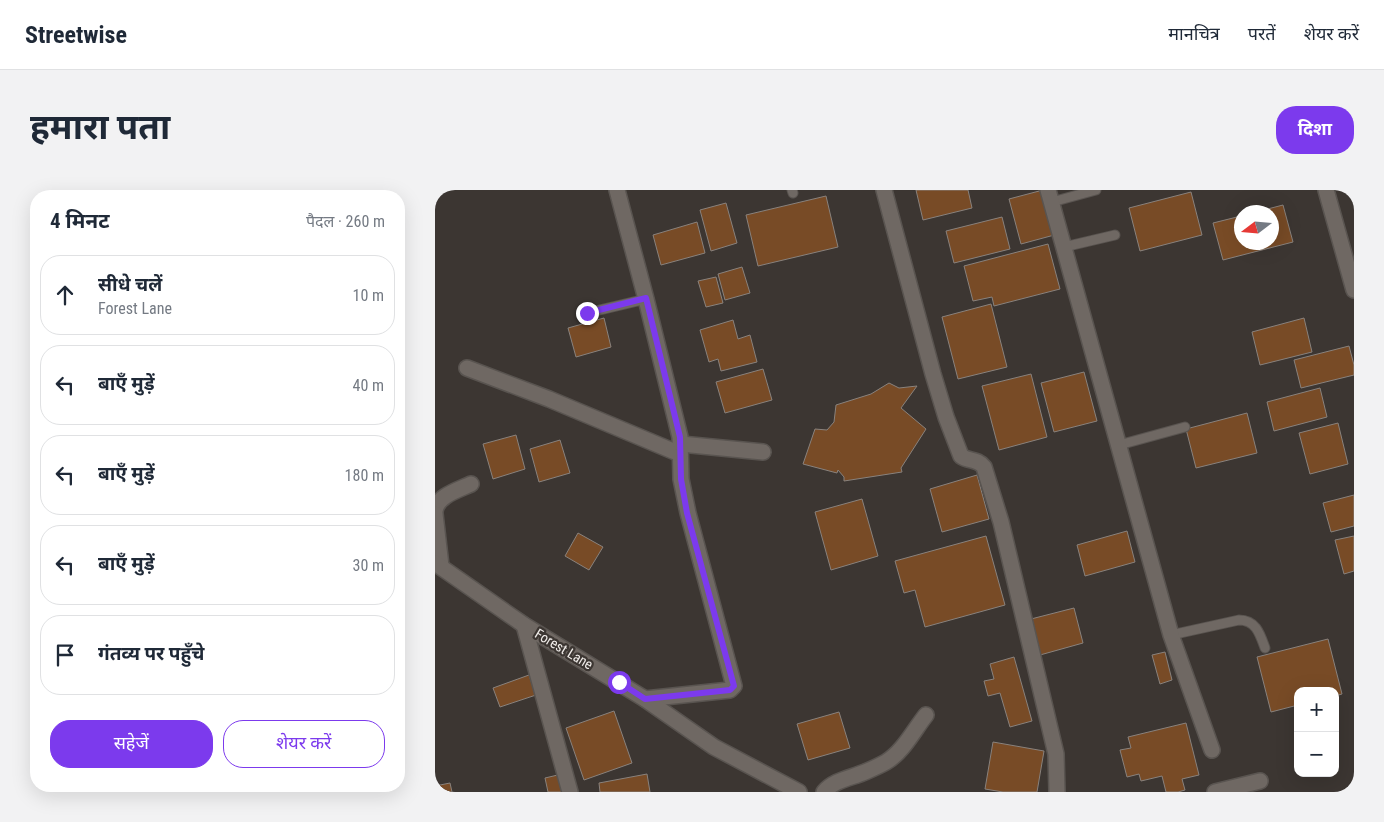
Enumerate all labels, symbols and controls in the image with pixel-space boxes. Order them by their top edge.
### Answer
text: Streetwise [25,21,127,49]
text: मानचित्र [1168,23,1220,44]
text: परतें [1248,23,1276,44]
text: शेयर करें [1304,23,1359,44]
button: दिशा [1276,106,1354,154]
text: हमारा पता [30,107,170,148]
north arrow [1234,205,1279,250]
text: 4 मिनट [50,209,110,233]
text: पैदल · 260 m [306,212,385,231]
text: सीधे चलें [98,273,162,296]
icon: ahead [51,281,79,309]
text: 10 m [352,286,384,305]
text: Forest Lane [98,299,172,318]
route end [576,302,599,325]
icon: left [51,371,79,399]
text: बाएँ मुड़ें [98,372,154,395]
text: 40 m [352,376,384,395]
icon: left [51,461,79,489]
text: बाएँ मुड़ें [98,462,154,485]
text: 180 m [345,466,384,485]
icon: left [51,551,79,579]
text: बाएँ मुड़ें [98,552,154,575]
text: 30 m [352,556,384,575]
street label: Forest Lane [532,625,596,673]
icon: arrive [51,641,79,669]
text: गंतव्य पर पहुँचे [98,642,204,665]
route start [608,671,631,694]
map controls [1294,687,1339,777]
button: + [1294,687,1339,732]
button: सहेजें [50,720,213,768]
button: शेयर करें [223,720,385,768]
button: − [1294,732,1339,777]

